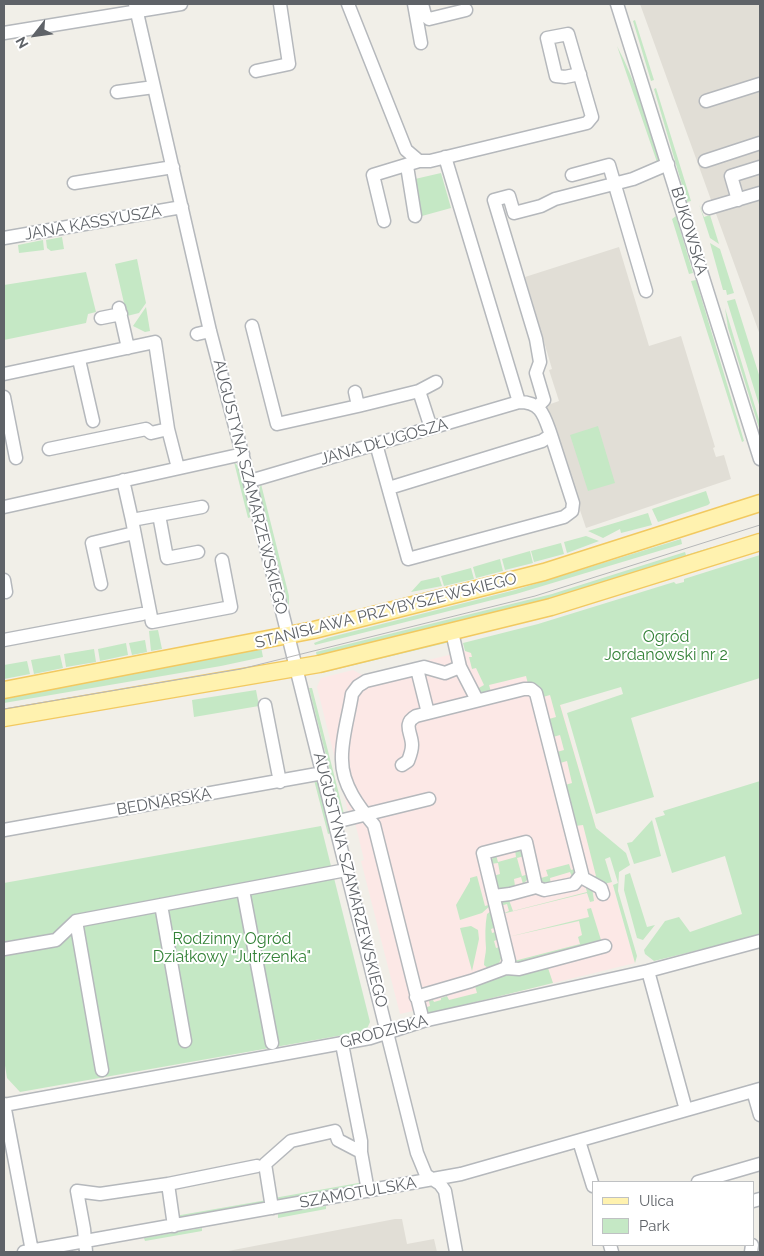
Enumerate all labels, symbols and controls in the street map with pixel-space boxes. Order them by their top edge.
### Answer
north arrow [10,10,60,60]
text: N [12,34,32,51]
street label: BUKOWSKA [666,185,712,277]
street label: JANA KASSYUSZA [23,202,163,244]
street label: AUGUSTYNA SZAMARZEWSKIEGO [209,357,291,617]
street label: JANA DŁUGOSZA [318,415,450,469]
street label: STANISŁAWA PRZYBYSZEWSKIEGO [253,569,519,653]
park label: Ogród Jordanowski nr 2 [604,627,728,665]
street label: AUGUSTYNA SZAMARZEWSKIEGO [309,750,391,1010]
street label: BEDNARSKA [115,784,213,820]
park label: Rodzinny Ogród Działkowy "Jutrzenka" [153,929,311,967]
street label: GRODZISKA [338,1011,430,1053]
street label: SZAMOTULSKA [298,1173,418,1213]
legend [592,1181,754,1246]
text: Ulica [639,1192,674,1210]
text: Park [639,1217,670,1235]

